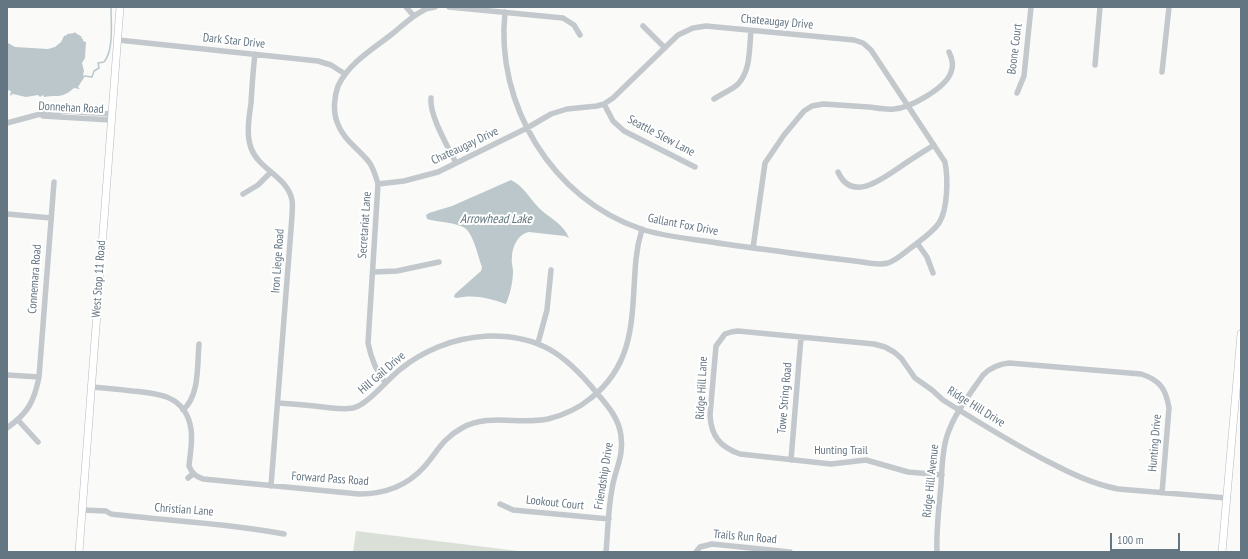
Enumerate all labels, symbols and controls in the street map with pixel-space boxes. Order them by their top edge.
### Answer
street label: Chateaugay Drive [740,12,814,32]
street label: Boone Court [1005,23,1025,75]
street label: Dark Star Drive [202,31,266,51]
street label: Donnehan Road [38,99,104,117]
street label: Seattle Slew Lane [625,112,697,160]
street label: Chateaugay Drive [429,124,501,168]
street label: Secretariat Lane [355,191,375,259]
water label: Arrowhead Lake [460,211,532,227]
street label: Gallant Fox Drive [647,211,719,239]
street label: Iron Liege Road [269,228,287,294]
street label: West Stop 11 Road [89,240,109,318]
street label: Connemara Road [25,244,45,314]
street label: Hill Gail Drive [356,349,408,397]
street label: Ridge Hill Lane [693,356,711,420]
street label: Towe String Road [775,362,795,434]
street label: Ridge Hill Drive [945,384,1007,430]
street label: Hunting Drive [1145,414,1165,472]
street label: Friendship Drive [592,441,616,511]
street label: Hunting Trail [814,444,868,458]
street label: Ridge Hill Avenue [920,444,942,518]
street label: Forward Pass Road [291,469,369,489]
street label: Lookout Court [525,493,585,513]
street label: Christian Lane [154,501,214,519]
scale bar [1112,525,1182,551]
street label: Trails Run Road [713,527,777,547]
text: 100 m [1117,532,1144,547]

